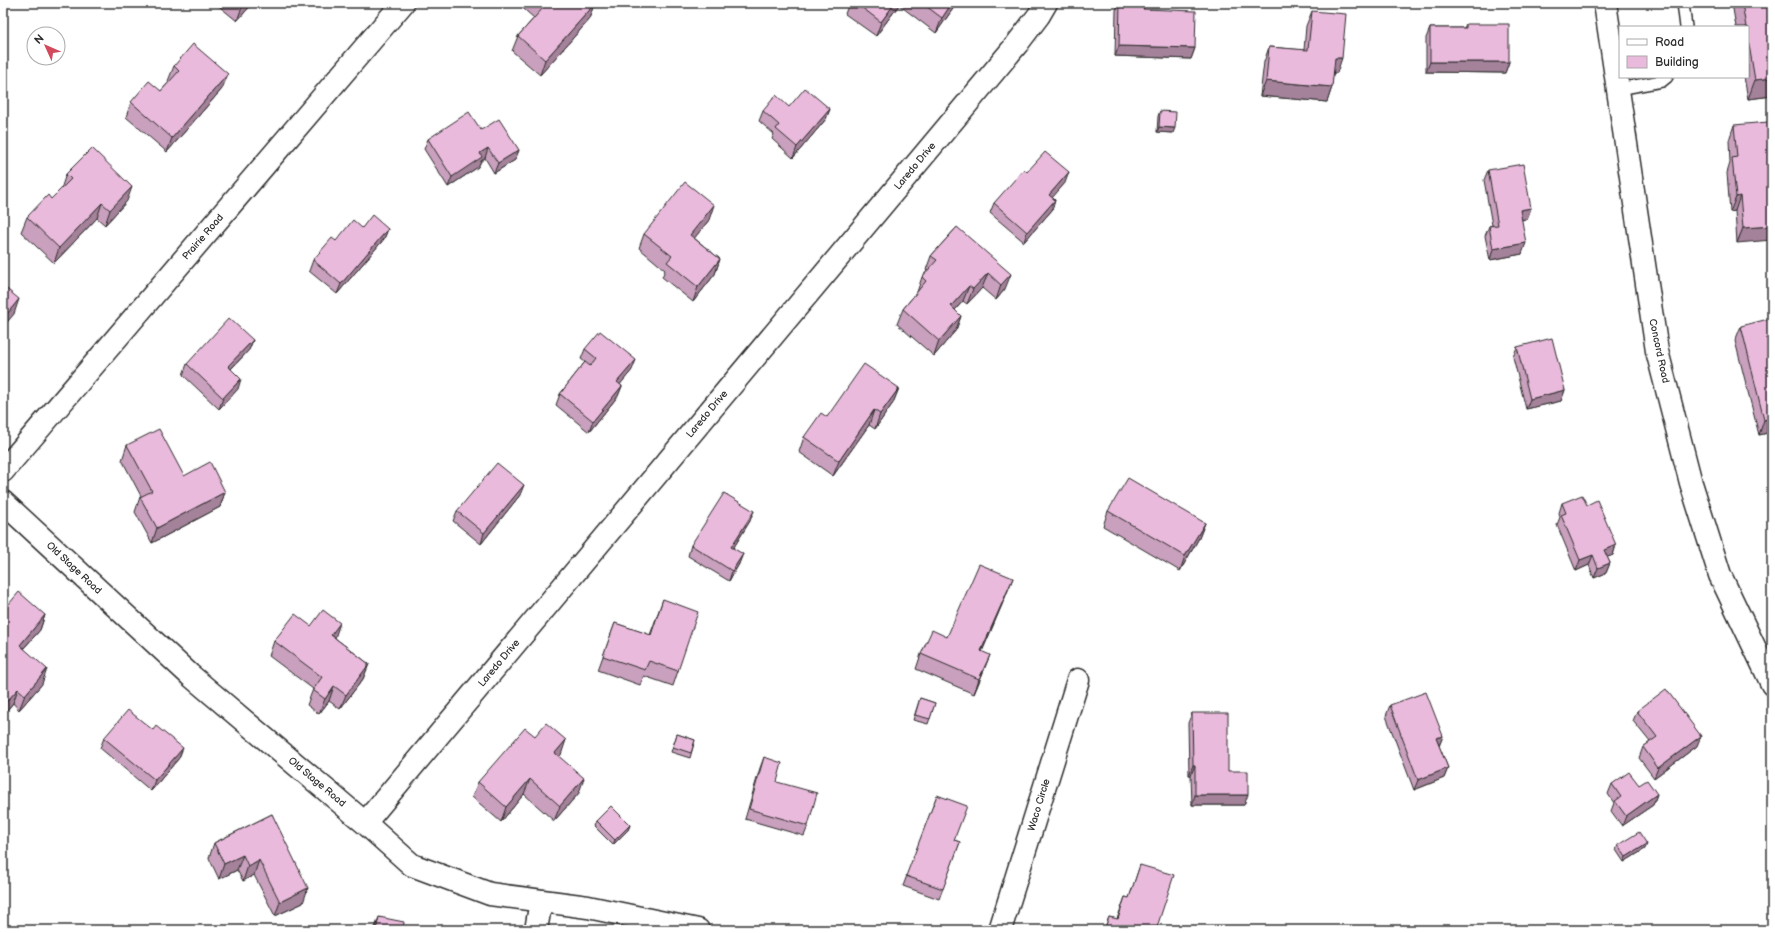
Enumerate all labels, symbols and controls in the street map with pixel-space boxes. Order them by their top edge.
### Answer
north arrow [26,26,66,66]
legend [1619,26,1749,78]
text: N [32,32,47,47]
text: Road [1655,35,1684,50]
text: Building [1655,55,1699,70]
street label: Laredo Drive [892,140,938,192]
street label: Prairie Road [180,212,226,262]
street label: Concord Road [1646,318,1672,385]
street label: Laredo Drive [684,388,730,440]
street label: Old Stage Road [44,539,104,597]
street label: Laredo Drive [476,637,522,689]
street label: Old Stage Road [286,755,348,810]
street label: Waco Circle [1025,777,1053,833]

